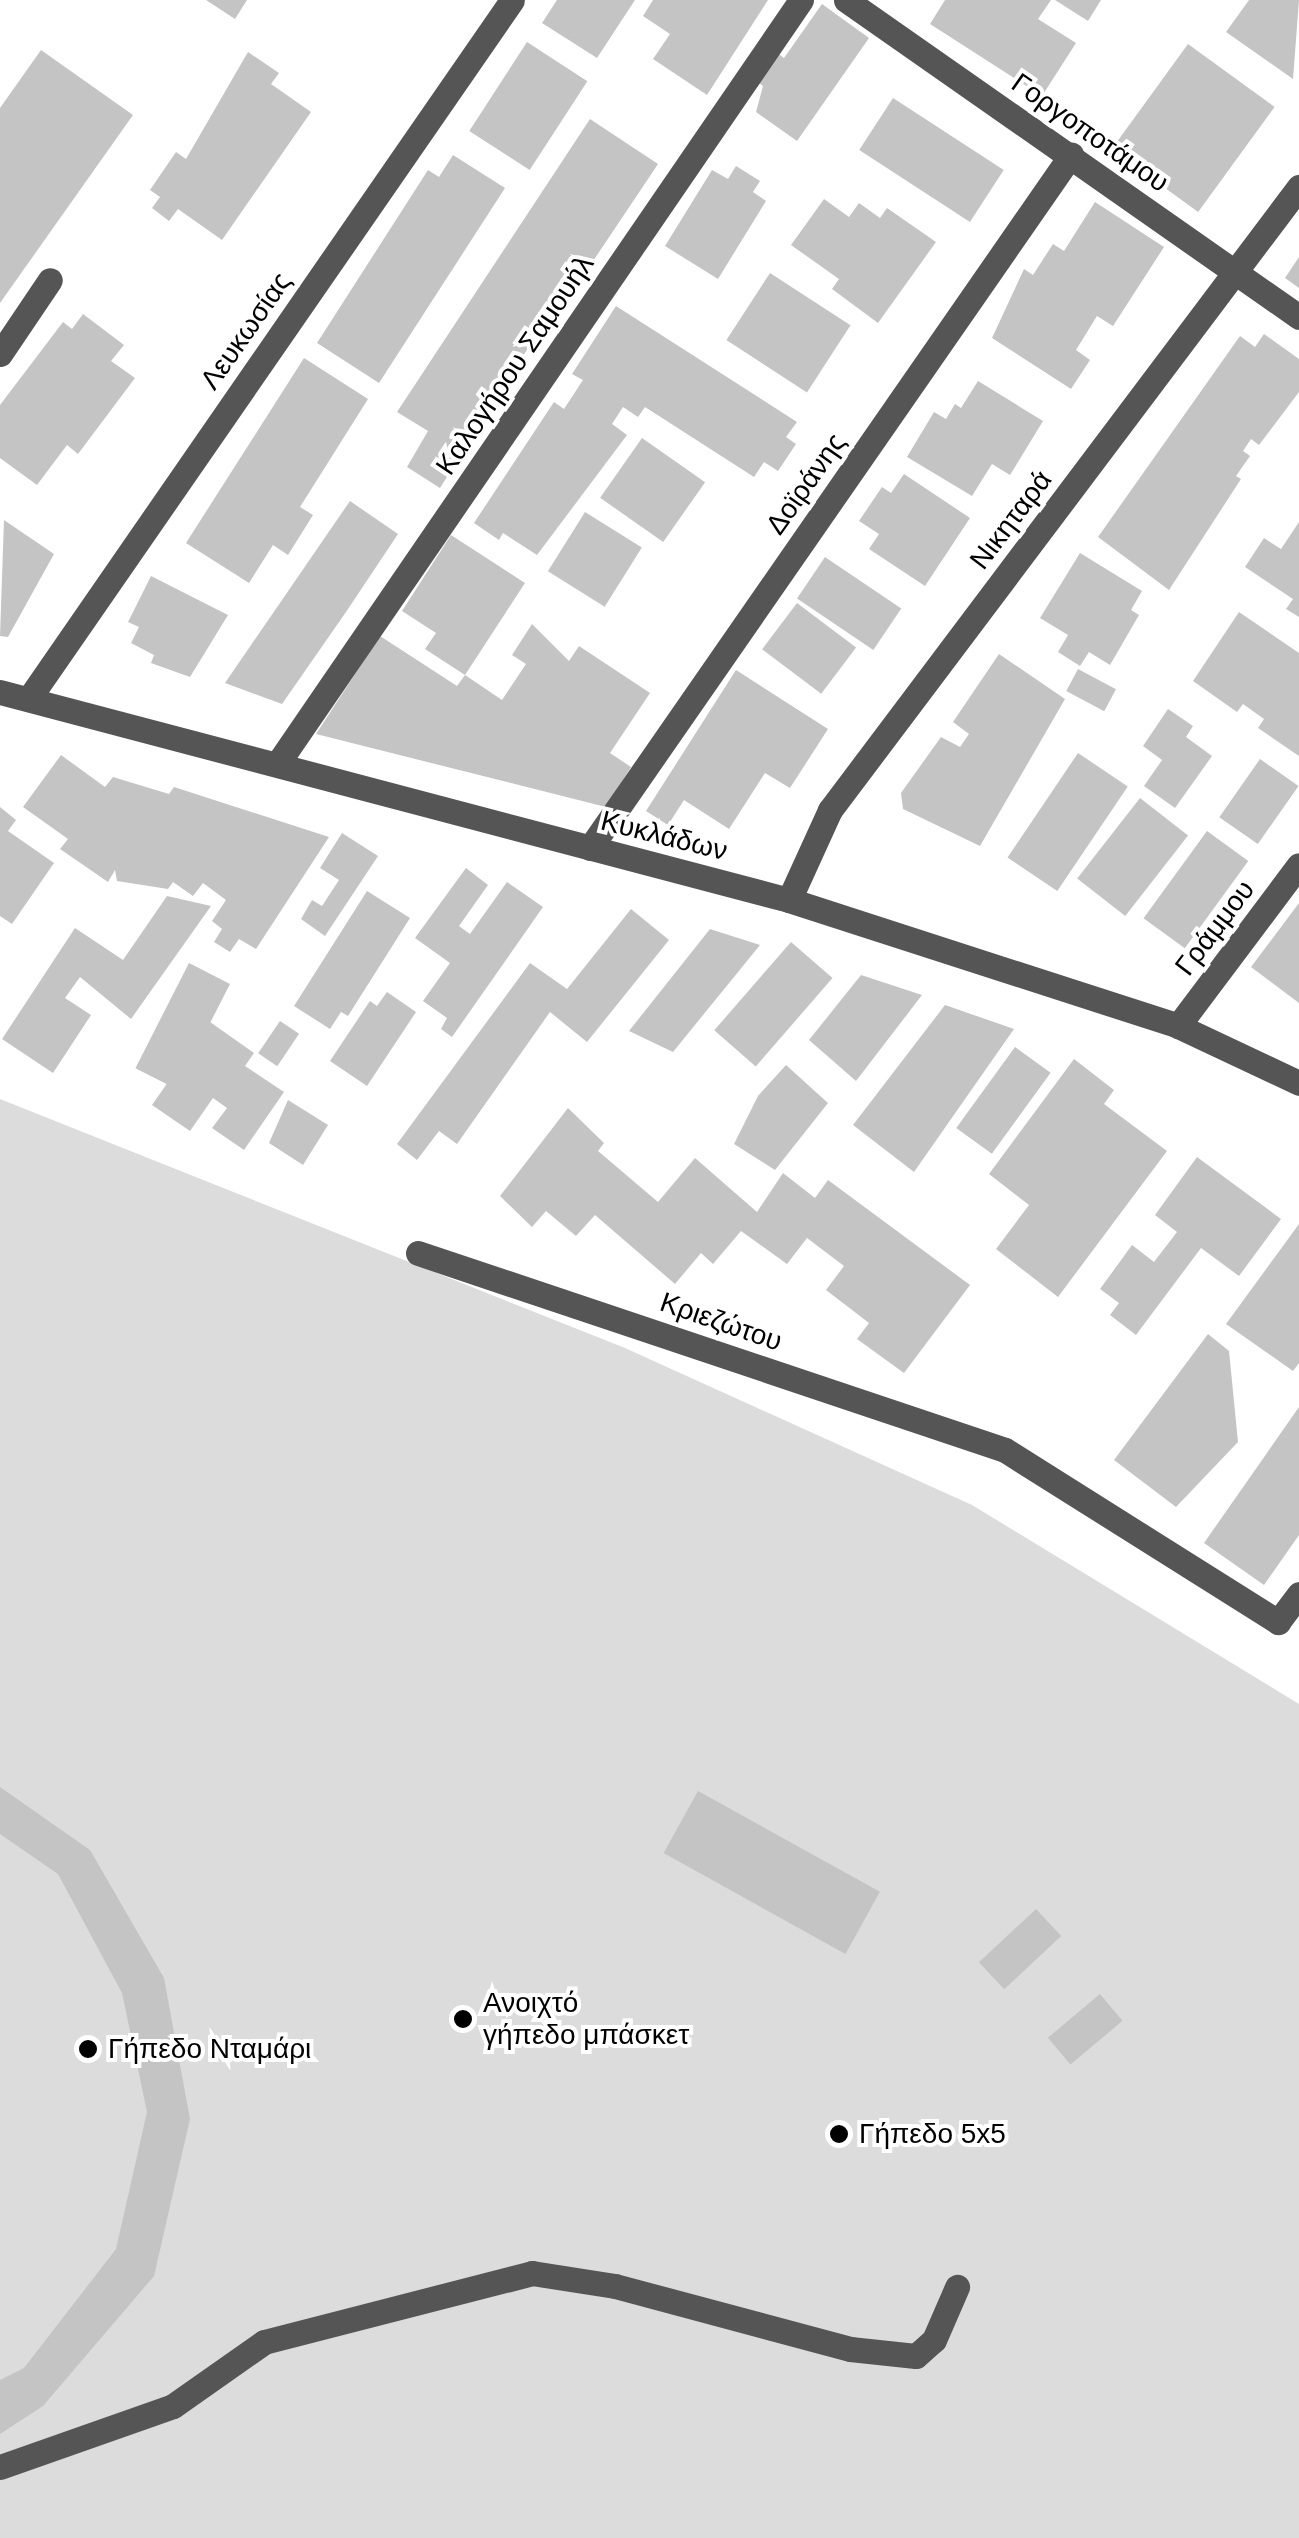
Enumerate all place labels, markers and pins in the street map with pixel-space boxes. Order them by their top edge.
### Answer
place label: Ανοιχτό γήπεδο μπάσκετ [483,1986,689,2052]
marker: Ανοιχτό γήπεδο μπάσκετ [452,2008,474,2030]
place label: Γήπεδο Νταμάρι [108,2032,311,2066]
marker: Γήπεδο Νταμάρι [77,2038,99,2060]
place label: Γήπεδο 5x5 [859,2117,1006,2151]
marker: Γήπεδο 5x5 [828,2123,850,2145]

